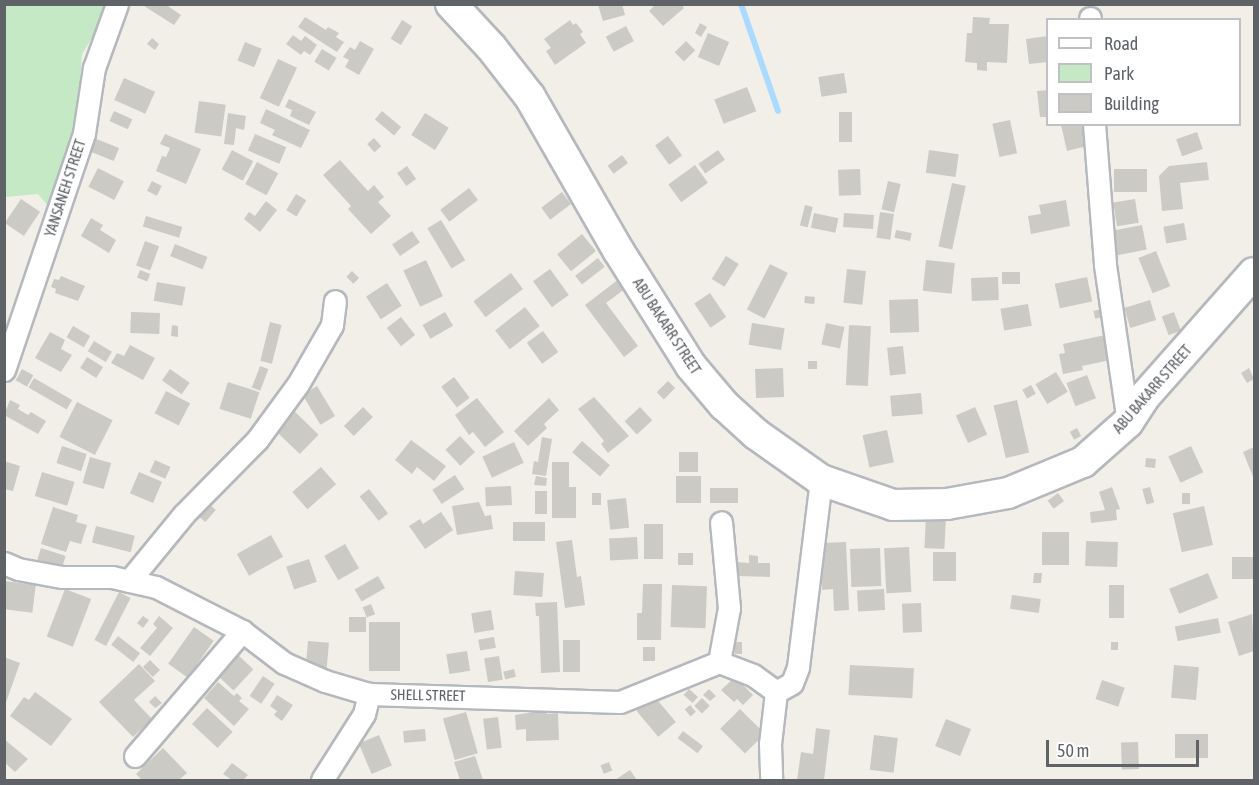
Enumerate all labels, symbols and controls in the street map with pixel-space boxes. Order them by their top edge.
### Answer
legend [1046,18,1241,126]
text: Road [1104,33,1138,54]
text: Park [1104,63,1134,84]
text: Building [1104,93,1159,114]
street label: YANSANEH STREET [41,137,89,239]
street label: ABU BAKARR STREET [629,274,705,378]
street label: ABU BAKARR STREET [1109,341,1195,437]
street label: SHELL STREET [390,685,466,705]
scale bar [1049,728,1202,766]
text: 50 m [1057,740,1089,761]

